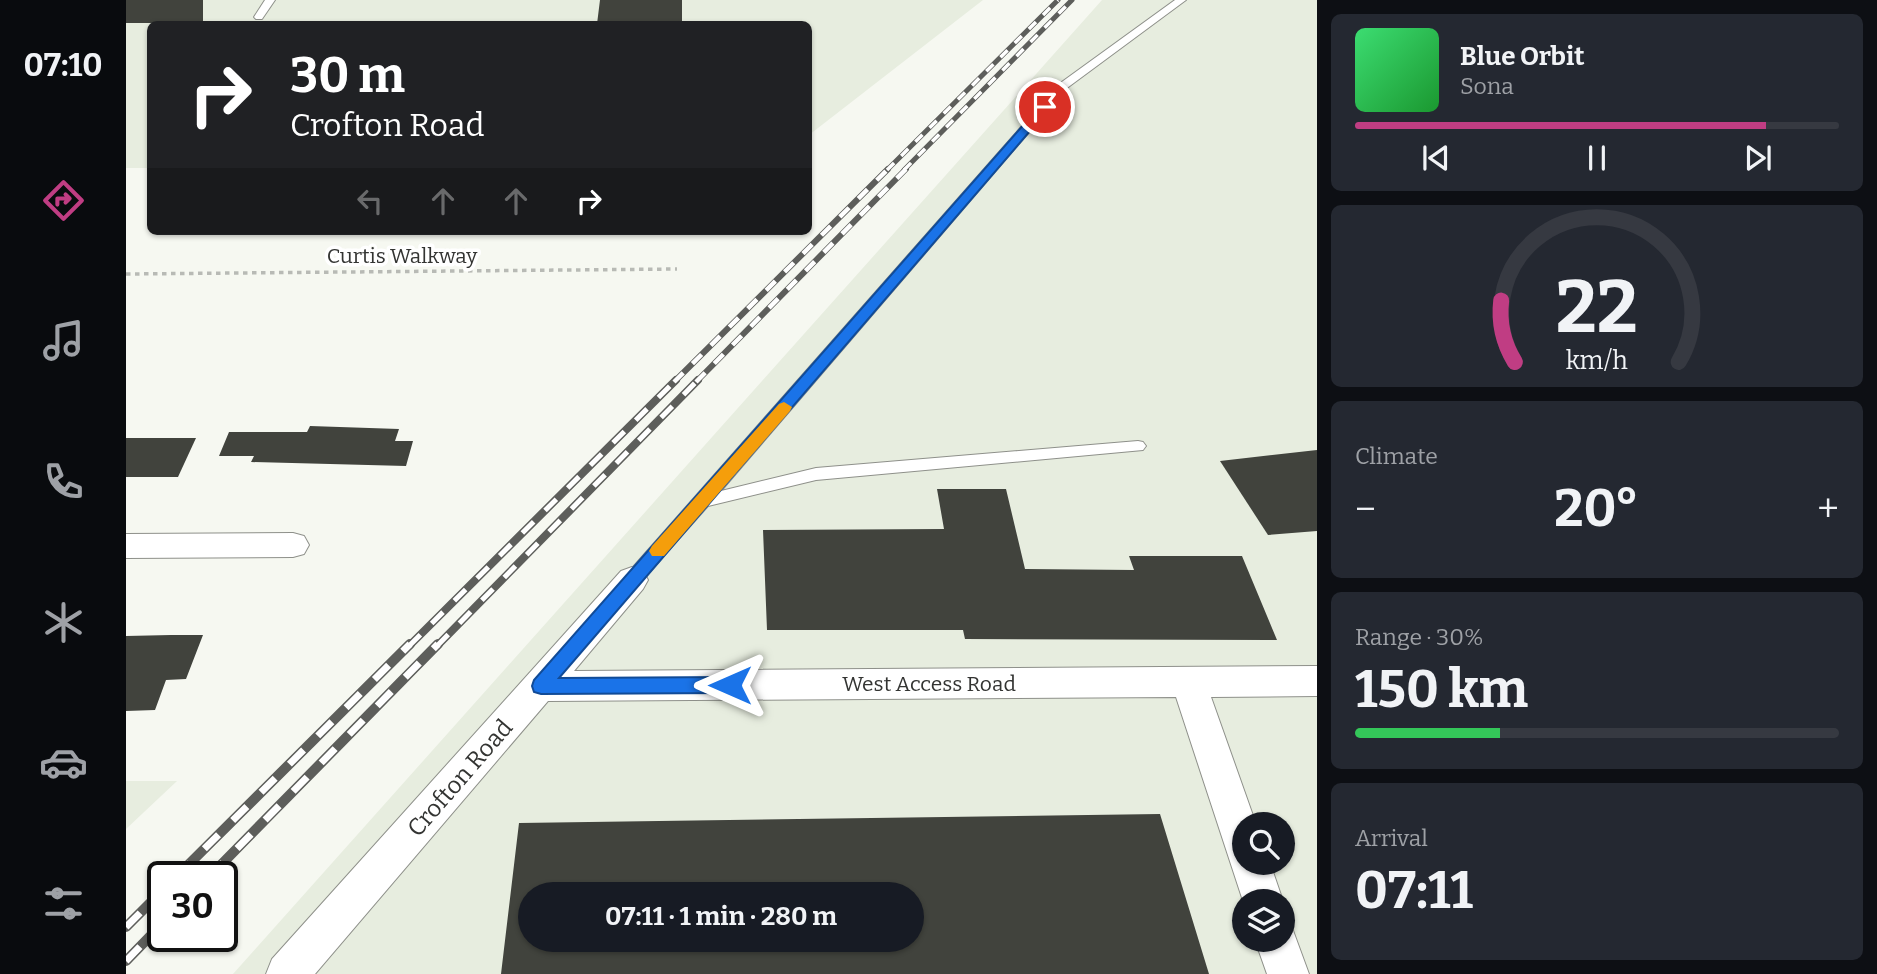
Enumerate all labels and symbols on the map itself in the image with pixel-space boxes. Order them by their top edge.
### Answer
pin [1015,77,1075,137]
street label: Curtis Walkway [327,243,478,269]
position arrow [693,648,767,722]
street label: West Access Road [842,671,1016,697]
street label: Crofton Road [402,714,518,842]
speed limit sign: 30 [147,861,238,952]

